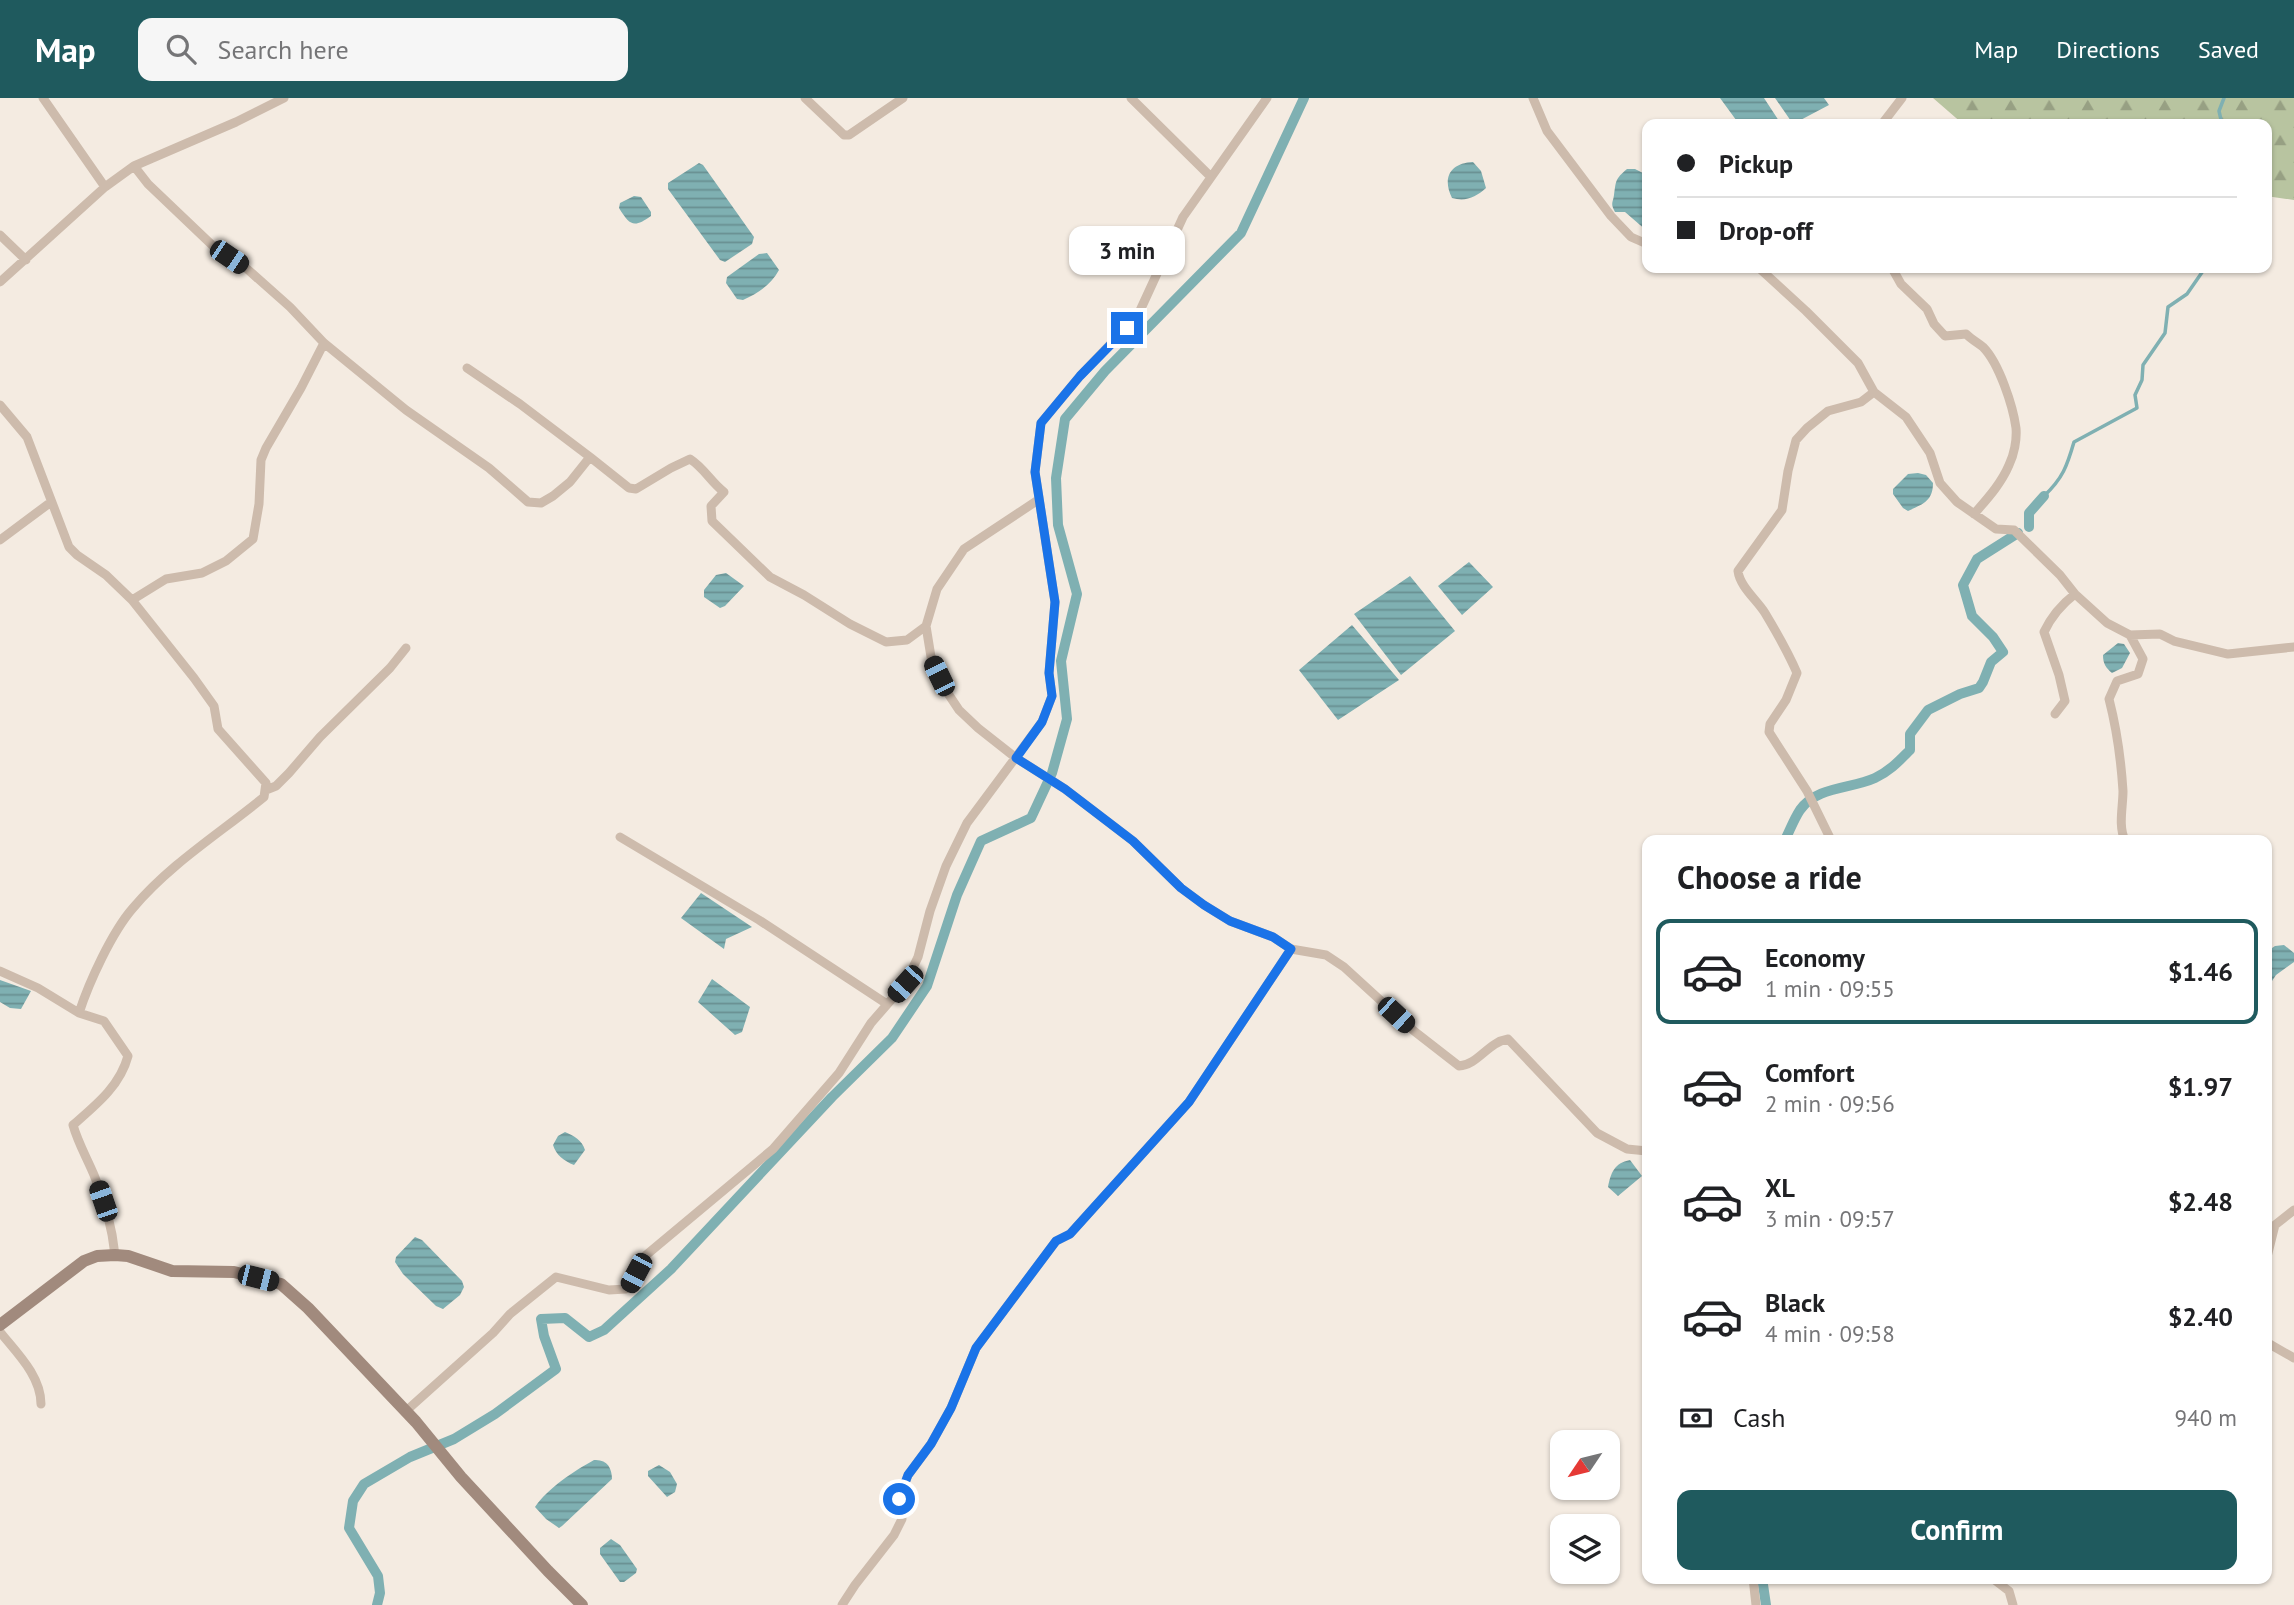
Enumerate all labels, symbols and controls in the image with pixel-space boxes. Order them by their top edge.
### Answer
search box [138,18,628,81]
text: Map [35,28,96,71]
icon: search [162,30,200,68]
text: Search here [218,33,349,66]
text: Map [1974,34,2018,65]
text: Directions [2056,34,2160,65]
text: Saved [2198,34,2259,65]
text: Pickup [1719,147,1793,180]
text: Drop-off [1719,214,1813,247]
callout: 3 min [1069,226,1185,275]
text: 3 min [1099,236,1155,265]
car [206,237,253,277]
route end [1111,312,1143,344]
car [921,653,958,699]
text: Choose a ride [1677,856,1862,898]
icon: car [1681,940,1744,1003]
text: Economy [1765,941,1865,974]
text: $1.46 [2168,955,2233,988]
car [884,961,927,1007]
text: 1 min · 09:55 [1765,974,1895,1003]
car [1374,993,1419,1037]
icon: car [1681,1055,1744,1118]
text: Comfort [1765,1056,1855,1089]
text: $1.97 [2168,1070,2233,1103]
text: 2 min · 09:56 [1765,1089,1895,1118]
icon: car [1681,1170,1744,1233]
text: XL [1765,1171,1795,1204]
car [87,1178,120,1224]
text: $2.48 [2168,1185,2233,1218]
text: 3 min · 09:57 [1765,1204,1895,1233]
car [617,1250,656,1296]
car [236,1263,281,1293]
icon: car [1681,1285,1744,1348]
text: Black [1765,1286,1825,1319]
text: $2.40 [2168,1300,2233,1333]
text: 4 min · 09:58 [1765,1319,1895,1348]
icon: cash [1677,1399,1715,1437]
text: Cash [1733,1401,1785,1434]
text: 940 m [2175,1403,2237,1432]
north arrow [1550,1430,1620,1500]
map controls [1550,1430,1620,1584]
route start [883,1483,915,1515]
button: Confirm [1677,1490,2237,1570]
button: layers [1550,1514,1620,1584]

